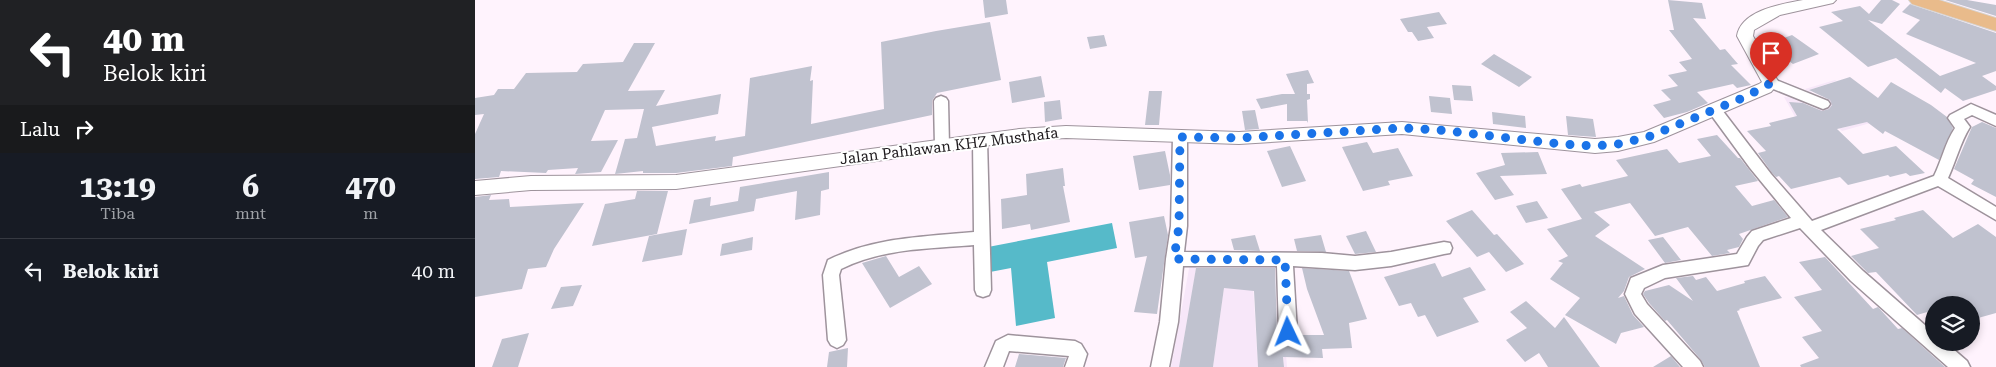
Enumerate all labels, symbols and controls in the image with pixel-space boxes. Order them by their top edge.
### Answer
text: 40 m [103,19,185,60]
icon: left [20,20,85,85]
pin [1750,32,1792,83]
icon: arrive [1757,39,1785,67]
text: Belok kiri [103,61,207,86]
icon: right [70,115,98,143]
text: Lalu [20,118,60,141]
street label: Jalan Pahlawan KHZ Musthafa [839,124,1059,168]
text: 13:19 [79,169,156,204]
text: 6 [242,169,259,204]
text: 470 [345,169,396,204]
text: Tiba [100,204,135,223]
text: mnt [235,204,266,223]
text: m [363,204,378,223]
icon: left [20,257,48,285]
text: Belok kiri [63,260,159,283]
text: 40 m [412,260,455,283]
map controls [1925,296,1980,351]
button: layers [1925,296,1980,351]
position arrow [1261,305,1313,357]

